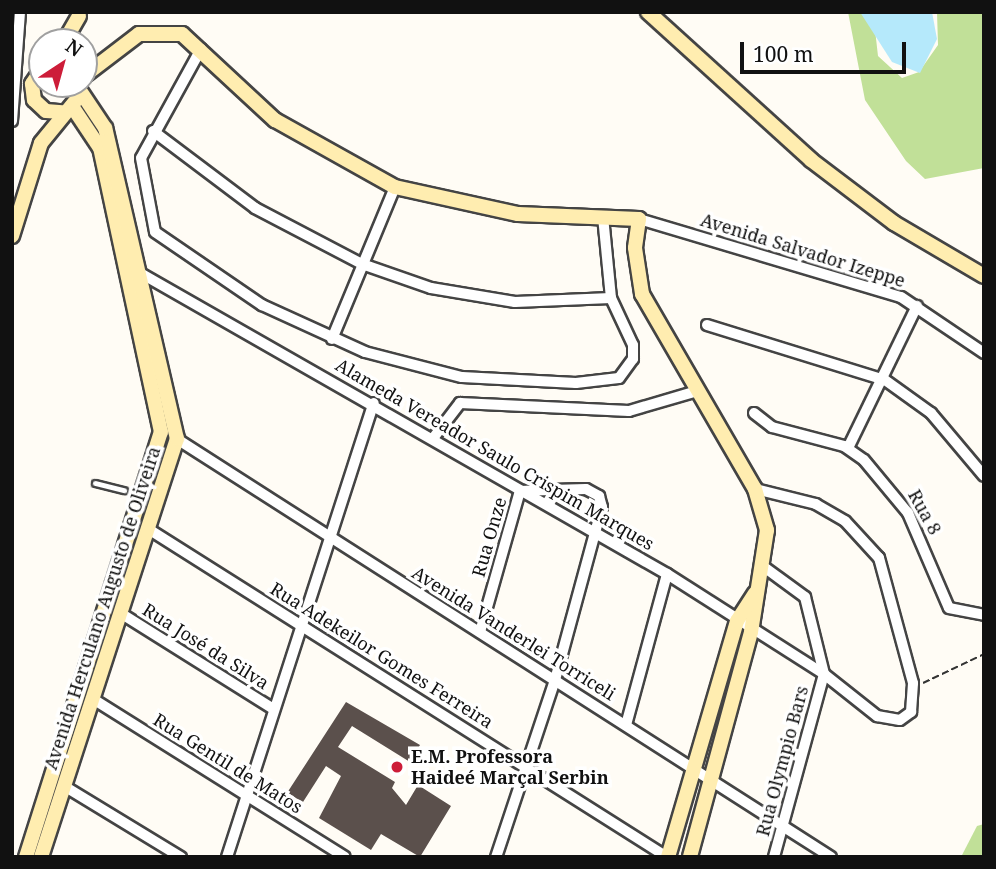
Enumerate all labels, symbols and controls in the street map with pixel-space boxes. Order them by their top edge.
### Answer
north arrow [28,28,98,98]
scale bar [744,28,910,72]
text: N [60,33,88,63]
text: 100 m [753,40,814,68]
street label: Avenida Salvador Izeppe [698,209,908,291]
street label: Alameda Vereador Saulo Crispim Marques [332,354,658,554]
street label: Avenida Herculano Augusto de Oliveira [39,444,165,772]
street label: Rua 8 [904,486,946,538]
street label: Rua Onze [467,495,511,579]
street label: Avenida Vanderlei Torriceli [408,561,620,705]
street label: Rua Adekeilor Gomes Ferreira [267,577,497,733]
street label: Rua José da Silva [139,598,273,694]
street label: Rua Olympio Bars [752,684,812,838]
street label: Rua Gentil de Matos [149,708,307,818]
place label: E.M. Professora Haideé Marçal Serbin [411,746,609,788]
marker: E.M. Professora Haideé Marçal Serbin [389,759,405,775]

